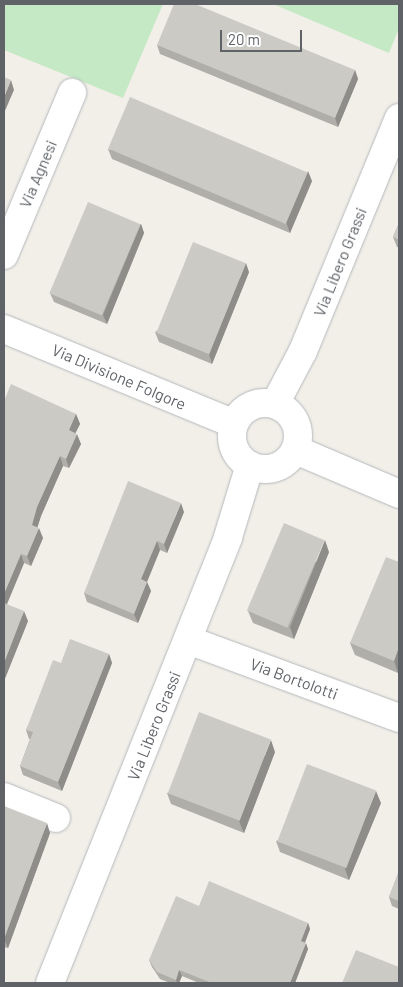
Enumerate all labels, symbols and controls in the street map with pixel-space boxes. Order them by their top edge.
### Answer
scale bar [223,20,306,52]
text: 20 m [228,30,260,48]
street label: Via Agnesi [15,137,61,211]
street label: Via Libero Grassi [309,205,371,319]
street label: Via Divisione Folgore [49,340,189,414]
street label: Via Bortolotti [247,654,341,704]
street label: Via Libero Grassi [123,669,185,783]

